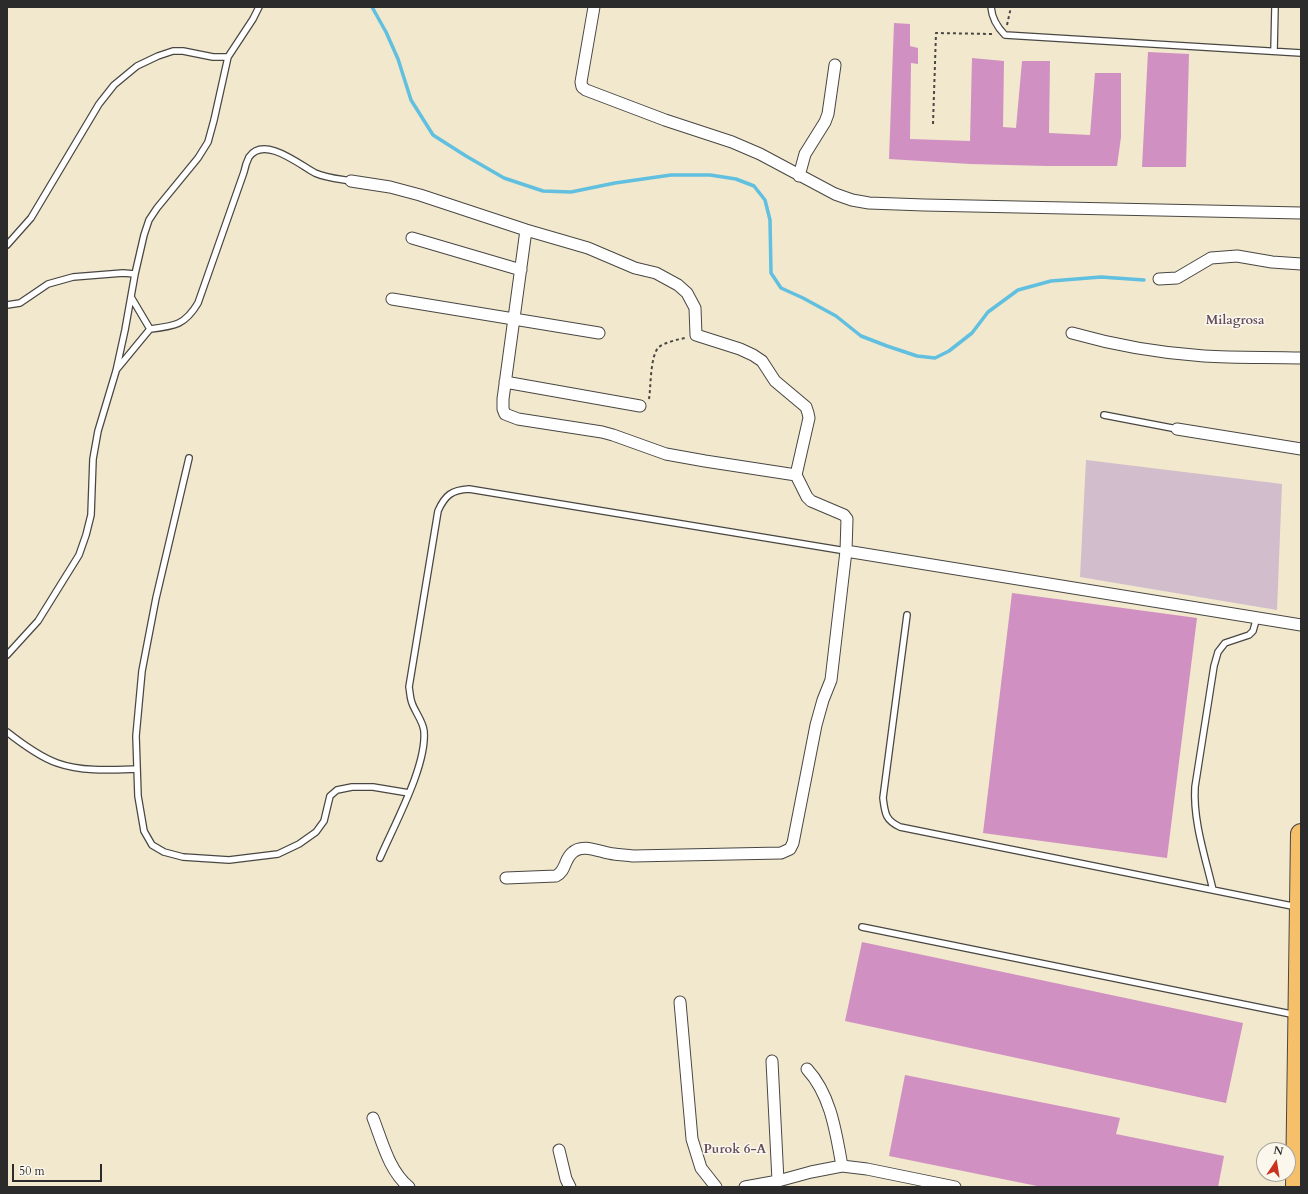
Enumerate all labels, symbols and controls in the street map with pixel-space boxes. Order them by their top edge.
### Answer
district label: Milagrosa [1206,313,1264,329]
district label: Purok 6-A [704,1142,766,1158]
north arrow [1256,1142,1296,1182]
text: N [1272,1142,1285,1159]
scale bar [14,1156,104,1182]
text: 50 m [19,1163,45,1179]

